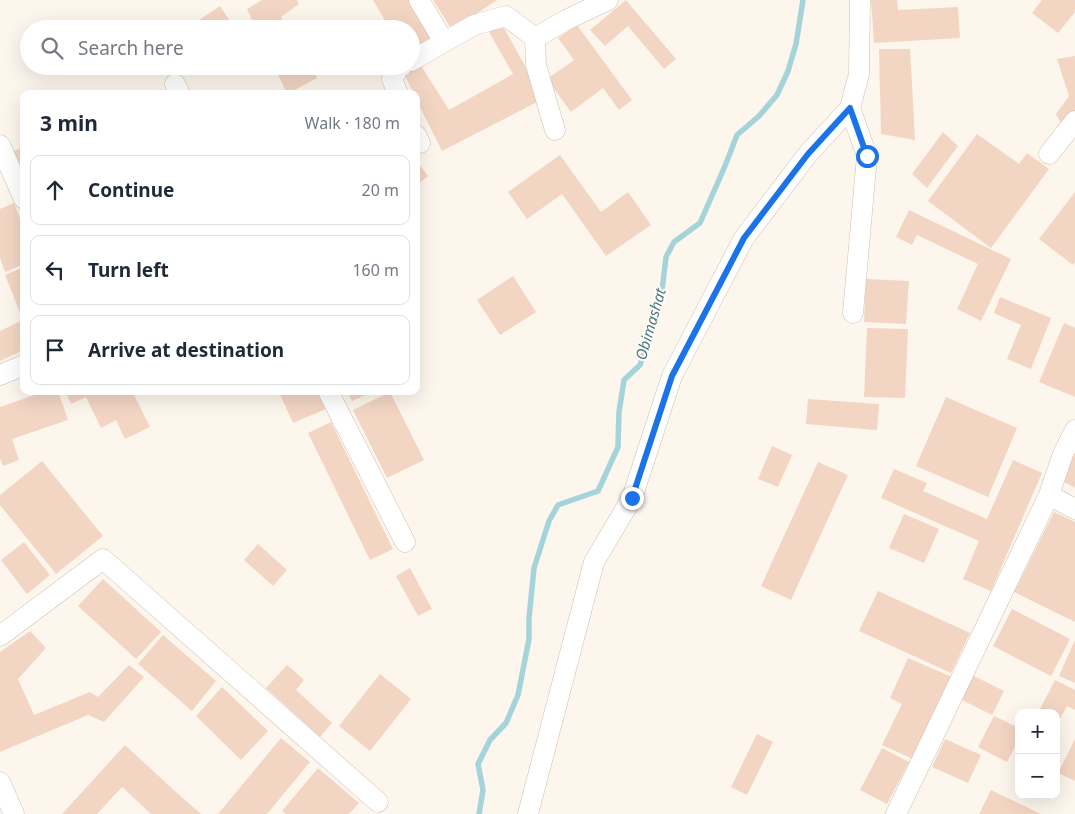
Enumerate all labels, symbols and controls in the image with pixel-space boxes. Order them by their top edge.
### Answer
search box [20,20,420,75]
icon: search [38,34,66,62]
text: Search here [78,35,184,61]
text: 3 min [40,109,98,137]
text: Walk · 180 m [305,112,400,134]
route start [856,145,879,168]
icon: ahead [41,176,69,204]
text: Continue [88,177,174,203]
text: 20 m [362,179,399,201]
icon: left [41,256,69,284]
text: Turn left [88,257,169,283]
text: 160 m [352,259,399,281]
water label: Obimashat [630,285,670,362]
icon: arrive [41,336,69,364]
text: Arrive at destination [88,337,284,363]
route end [621,487,644,510]
map controls [1015,709,1060,799]
button: + [1015,709,1060,754]
button: − [1015,754,1060,799]

